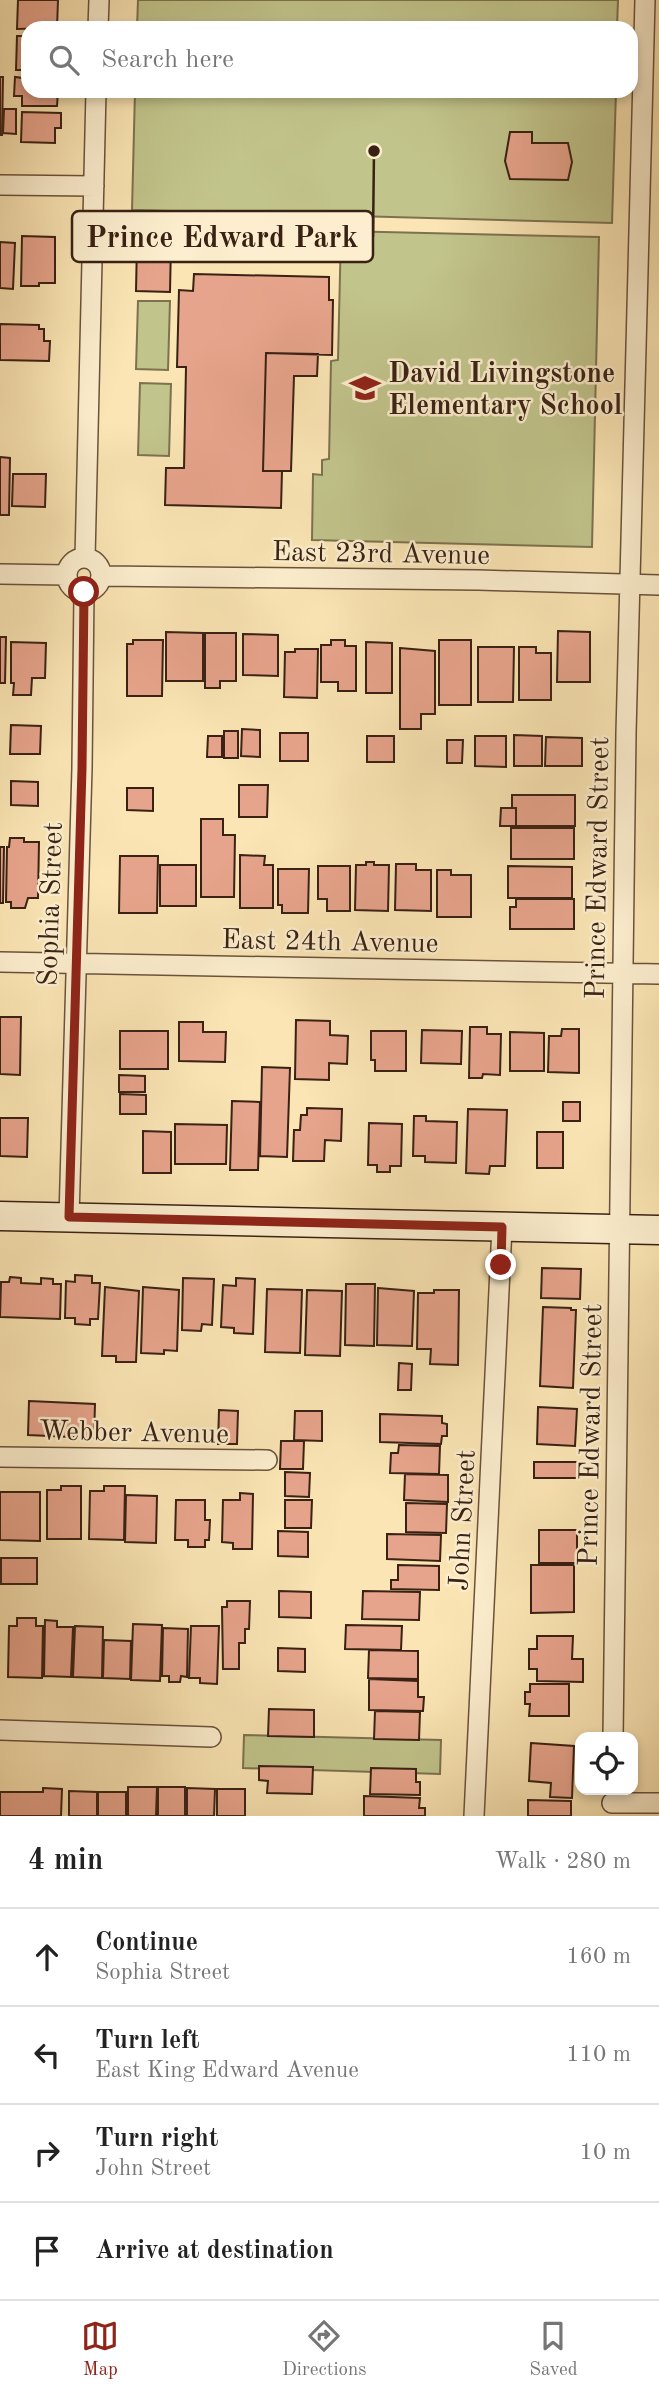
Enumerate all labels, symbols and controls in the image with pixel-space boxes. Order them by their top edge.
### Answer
search box [21,21,638,98]
icon: search [45,41,83,79]
text: Search here [101,47,234,73]
callout: Prince Edward Park [72,211,373,262]
text: Prince Edward Park [86,224,359,254]
place label: David Livingstone Elementary School [388,361,623,421]
school or university icon: David Livingstone Elementary School [348,371,382,405]
street label: East 23rd Avenue [272,539,490,571]
route start [68,576,99,607]
street label: Prince Edward Street [583,736,615,1000]
street label: Sophia Street [35,821,69,987]
street label: East 24th Avenue [221,927,439,959]
route end [485,1249,516,1280]
street label: Prince Edward Street [576,1303,608,1567]
street label: Webber Avenue [39,1418,229,1450]
street label: John Street [446,1449,482,1591]
map controls [575,1732,638,1795]
button: locate [575,1732,638,1795]
text: 4 min [28,1846,103,1876]
text: Walk · 280 m [495,1850,631,1873]
text: Continue [95,1930,198,1956]
icon: ahead [28,1938,66,1976]
text: 160 m [566,1945,631,1968]
text: Sophia Street [95,1961,230,1984]
text: Turn left [95,2028,200,2054]
icon: left [28,2036,66,2074]
text: 110 m [566,2043,631,2066]
text: East King Edward Avenue [95,2059,359,2082]
text: Turn right [95,2126,218,2152]
icon: right [28,2134,66,2172]
text: 10 m [580,2141,631,2164]
text: John Street [95,2157,211,2180]
icon: arrive [28,2232,66,2270]
text: Arrive at destination [95,2238,334,2264]
tab: Map [81,2317,119,2382]
tab: Directions [282,2317,367,2382]
tab: Saved [529,2317,578,2382]

